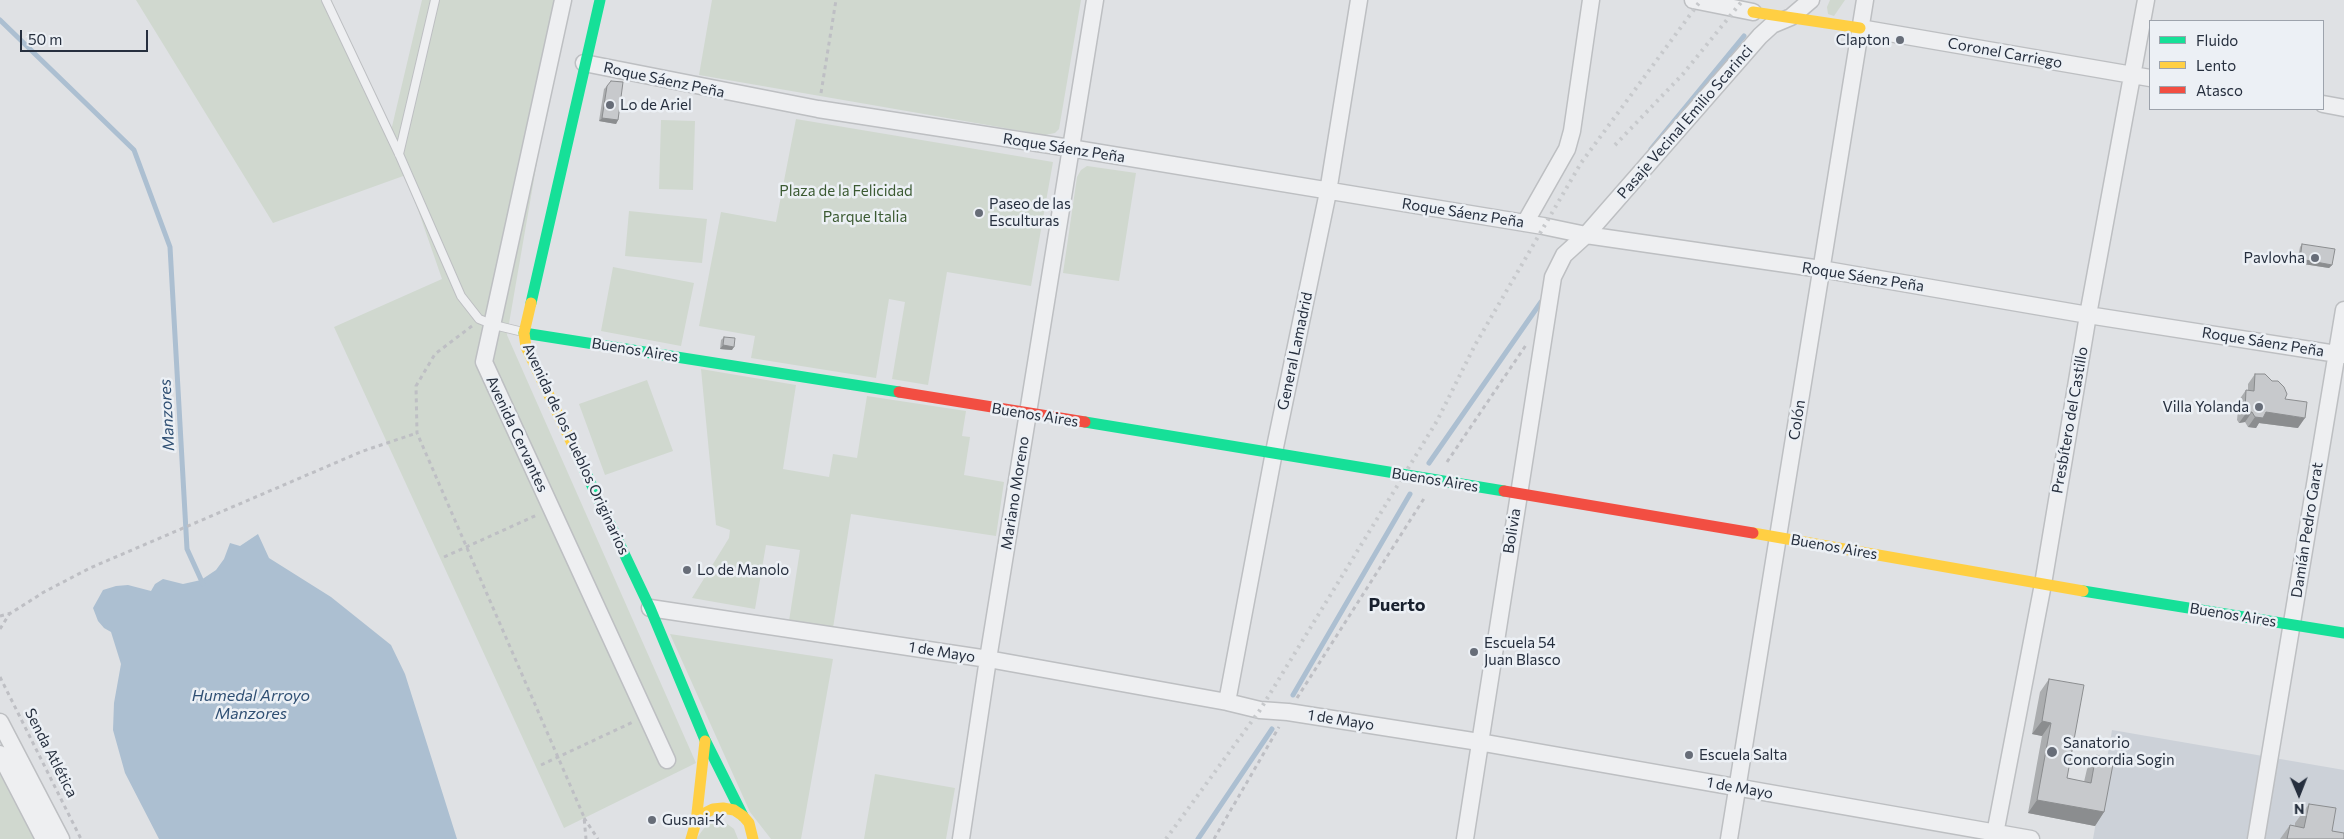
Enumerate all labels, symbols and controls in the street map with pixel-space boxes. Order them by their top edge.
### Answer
scale bar [22,20,150,52]
legend [2149,20,2324,110]
text: 50 m [28,30,62,48]
place label: Clapton [1836,31,1890,49]
text: Fluido [2196,31,2238,49]
marker: Clapton [1894,34,1906,46]
street label: Coronel Carriego [1946,34,2064,72]
street label: Pasaje Vecinal Emilio Scarinci [1614,42,1756,202]
text: Lento [2196,56,2236,74]
street label: Roque Sáenz Peña [602,58,726,102]
text: Atasco [2196,81,2243,99]
place label: Lo de Ariel [620,96,692,114]
marker: Lo de Ariel [604,99,616,111]
street label: Roque Sáenz Peña [1002,129,1126,167]
park label: Plaza de la Felicidad [779,182,913,200]
street label: Roque Sáenz Peña [1401,194,1525,232]
place label: Paseo de las Esculturas [989,195,1071,230]
marker: Paseo de las Esculturas [973,207,985,219]
park label: Parque Italia [823,208,907,226]
place label: Pavlovha [2244,249,2305,267]
marker: Pavlovha [2309,252,2321,264]
street label: Roque Sáenz Peña [1801,258,1925,296]
street label: General Lamadrid [1274,290,1316,412]
street label: Roque Sáenz Peña [2201,323,2325,361]
street label: Buenos Aires [590,334,680,366]
street label: Avenida de los Pueblos Originarios [519,340,633,558]
street label: Presbítero del Castillo [2048,345,2092,495]
street label: Avenida Cervantes [482,373,552,495]
water label: Manzores [156,379,178,451]
place label: Villa Yolanda [2162,398,2249,416]
street label: Buenos Aires [990,399,1080,431]
street label: Colón [1785,399,1809,441]
marker: Villa Yolanda [2253,401,2265,413]
street label: Mariano Moreno [997,435,1033,551]
street label: Damián Pedro Garat [2287,461,2327,599]
street label: Buenos Aires [1390,464,1480,496]
street label: Bolivia [1500,507,1524,555]
street label: Buenos Aires [1789,531,1879,563]
place label: Lo de Manolo [697,561,789,579]
marker: Lo de Manolo [681,564,693,576]
district label: Puerto [1368,594,1426,616]
street label: Buenos Aires [2188,599,2278,631]
place label: Escuela 54 Juan Blasco [1484,634,1561,669]
street label: 1 de Mayo [907,638,977,666]
marker: Escuela 54 Juan Blasco [1468,646,1480,658]
water label: Humedal Arroyo Manzores [192,686,310,724]
street label: Senda Atlética [21,705,81,801]
street label: 1 de Mayo [1306,706,1376,734]
place label: Sanatorio Concordia Sogin [2063,734,2175,769]
marker: Sanatorio Concordia Sogin [2045,745,2059,759]
place label: Escuela Salta [1699,746,1787,764]
marker: Escuela Salta [1683,749,1695,761]
north arrow [2274,769,2324,819]
street label: 1 de Mayo [1705,773,1775,803]
text: N [2294,801,2305,818]
place label: Gusnai-K [662,811,725,829]
marker: Gusnai-K [646,814,658,826]

